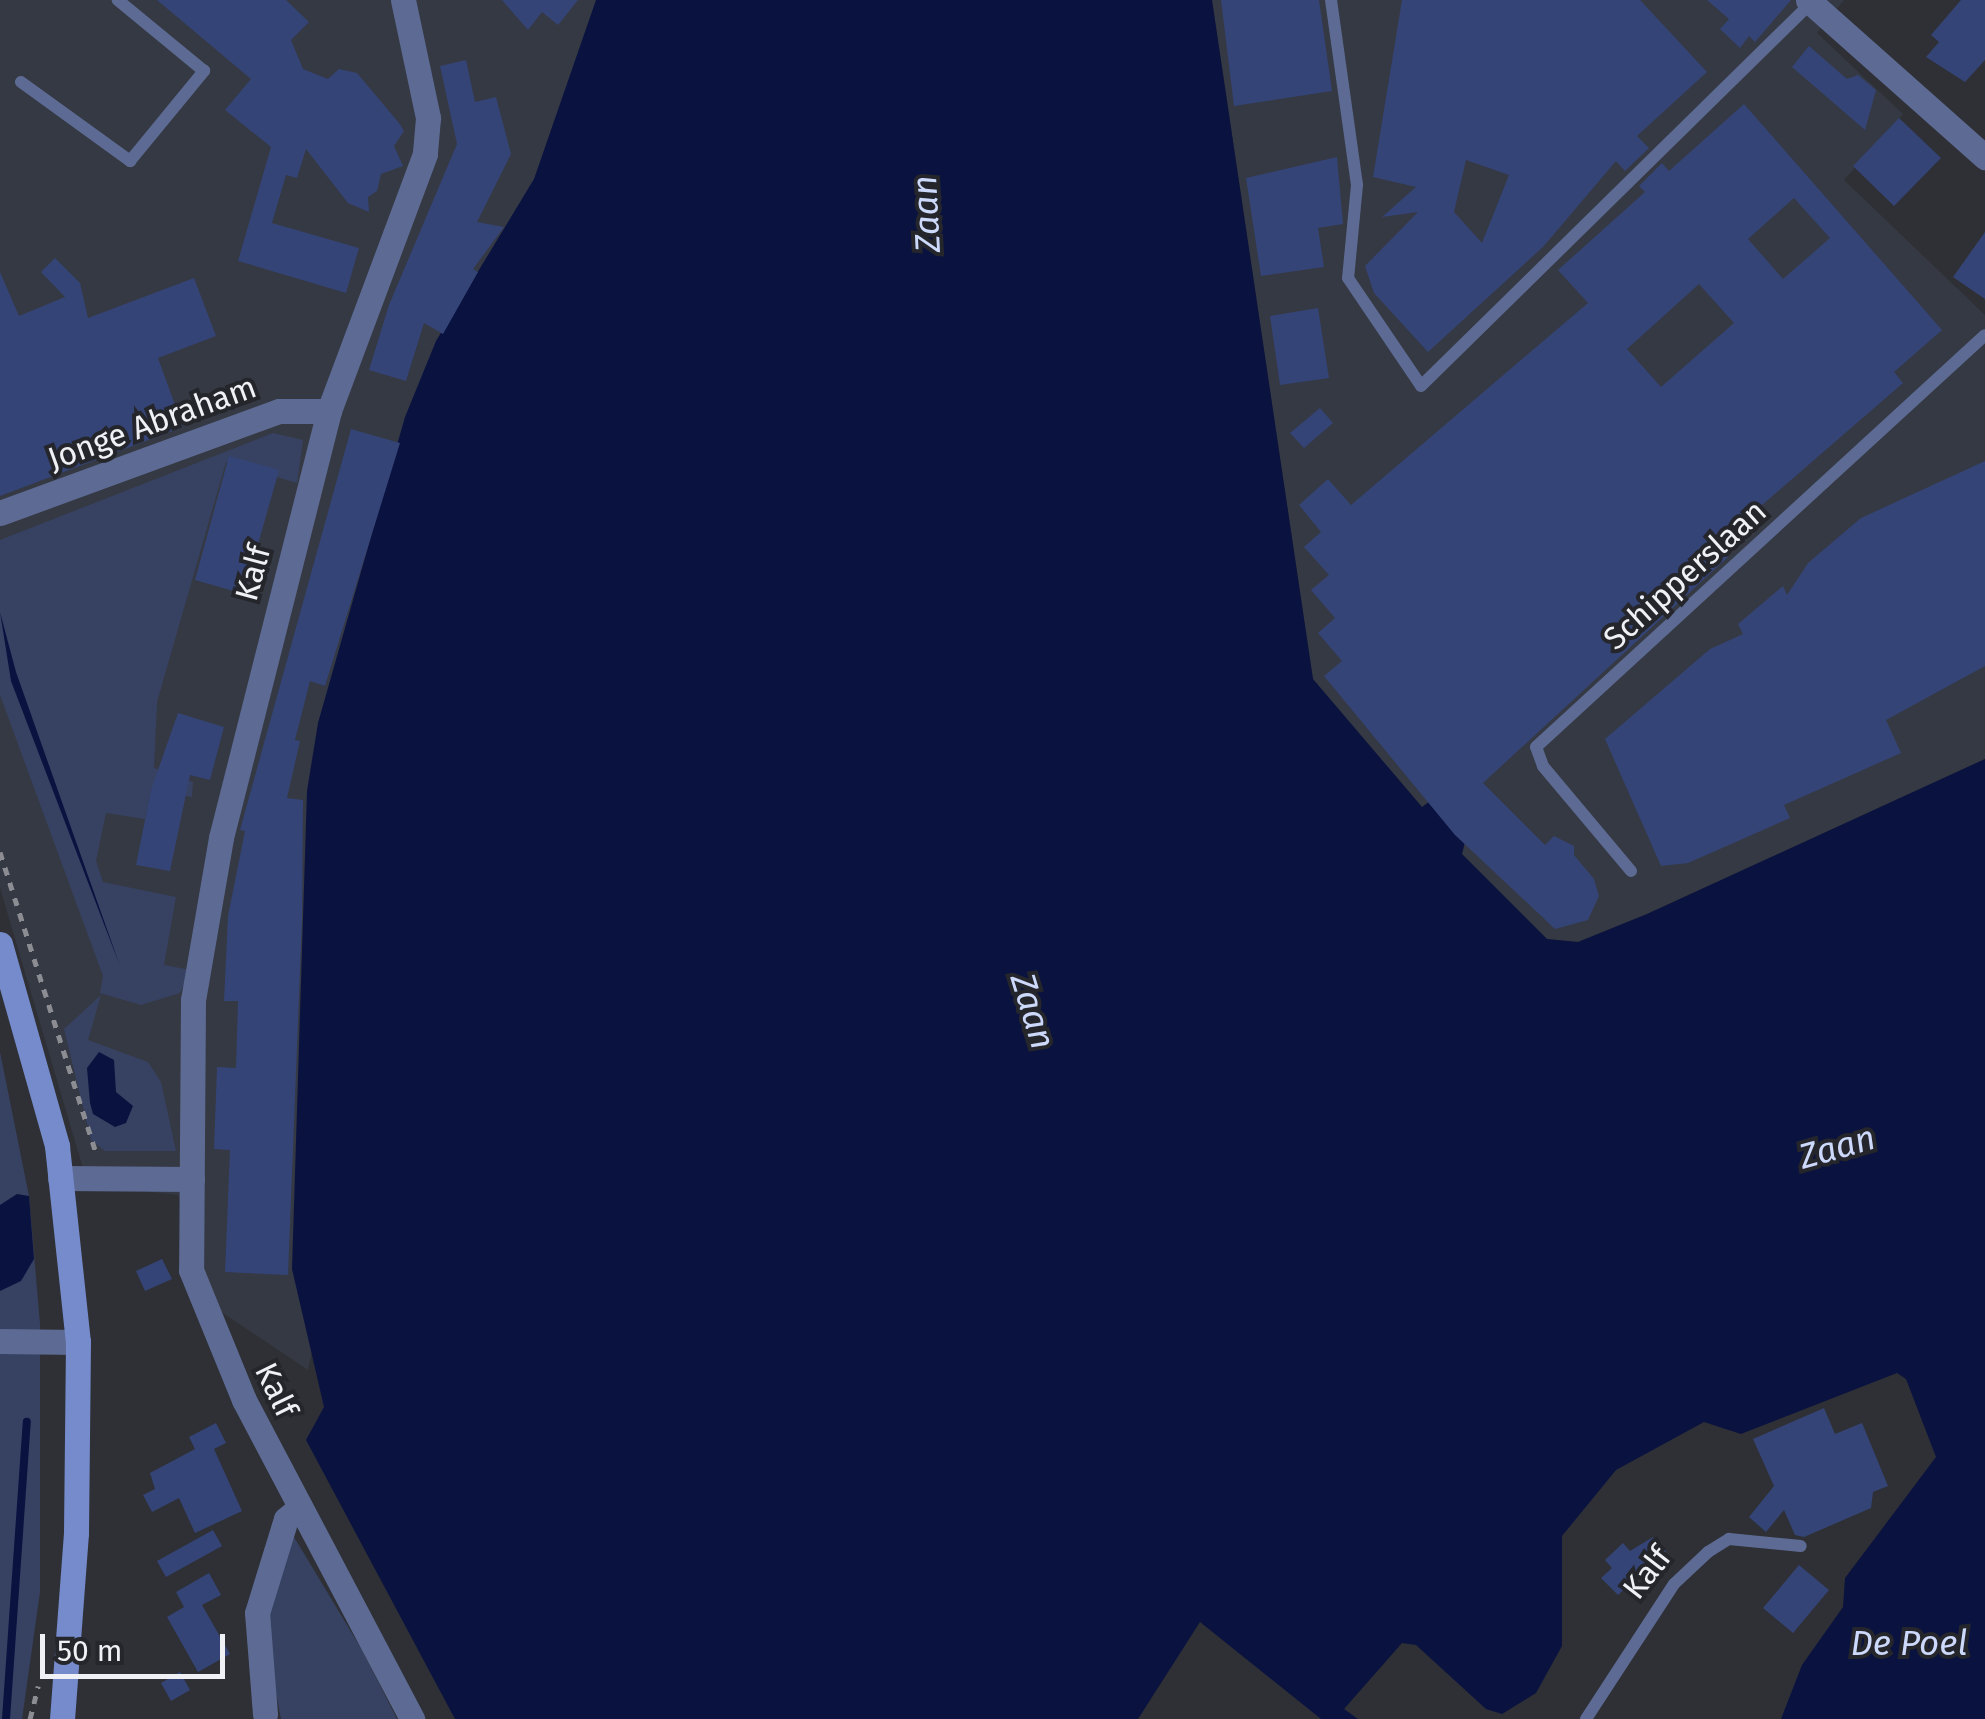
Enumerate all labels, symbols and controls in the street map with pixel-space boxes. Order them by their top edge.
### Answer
water label: Zaan [903,174,949,254]
street label: Jonge Abraham [43,368,261,478]
street label: Schipperslaan [1596,492,1774,658]
street label: Kalf [227,541,279,605]
water label: Zaan [1002,968,1064,1054]
water label: Zaan [1794,1116,1880,1178]
street label: Kalf [247,1357,305,1423]
street label: Kalf [1615,1539,1679,1607]
scale bar [45,1614,230,1676]
water label: De Poel [1850,1622,1968,1664]
text: 50 m [57,1633,122,1669]

